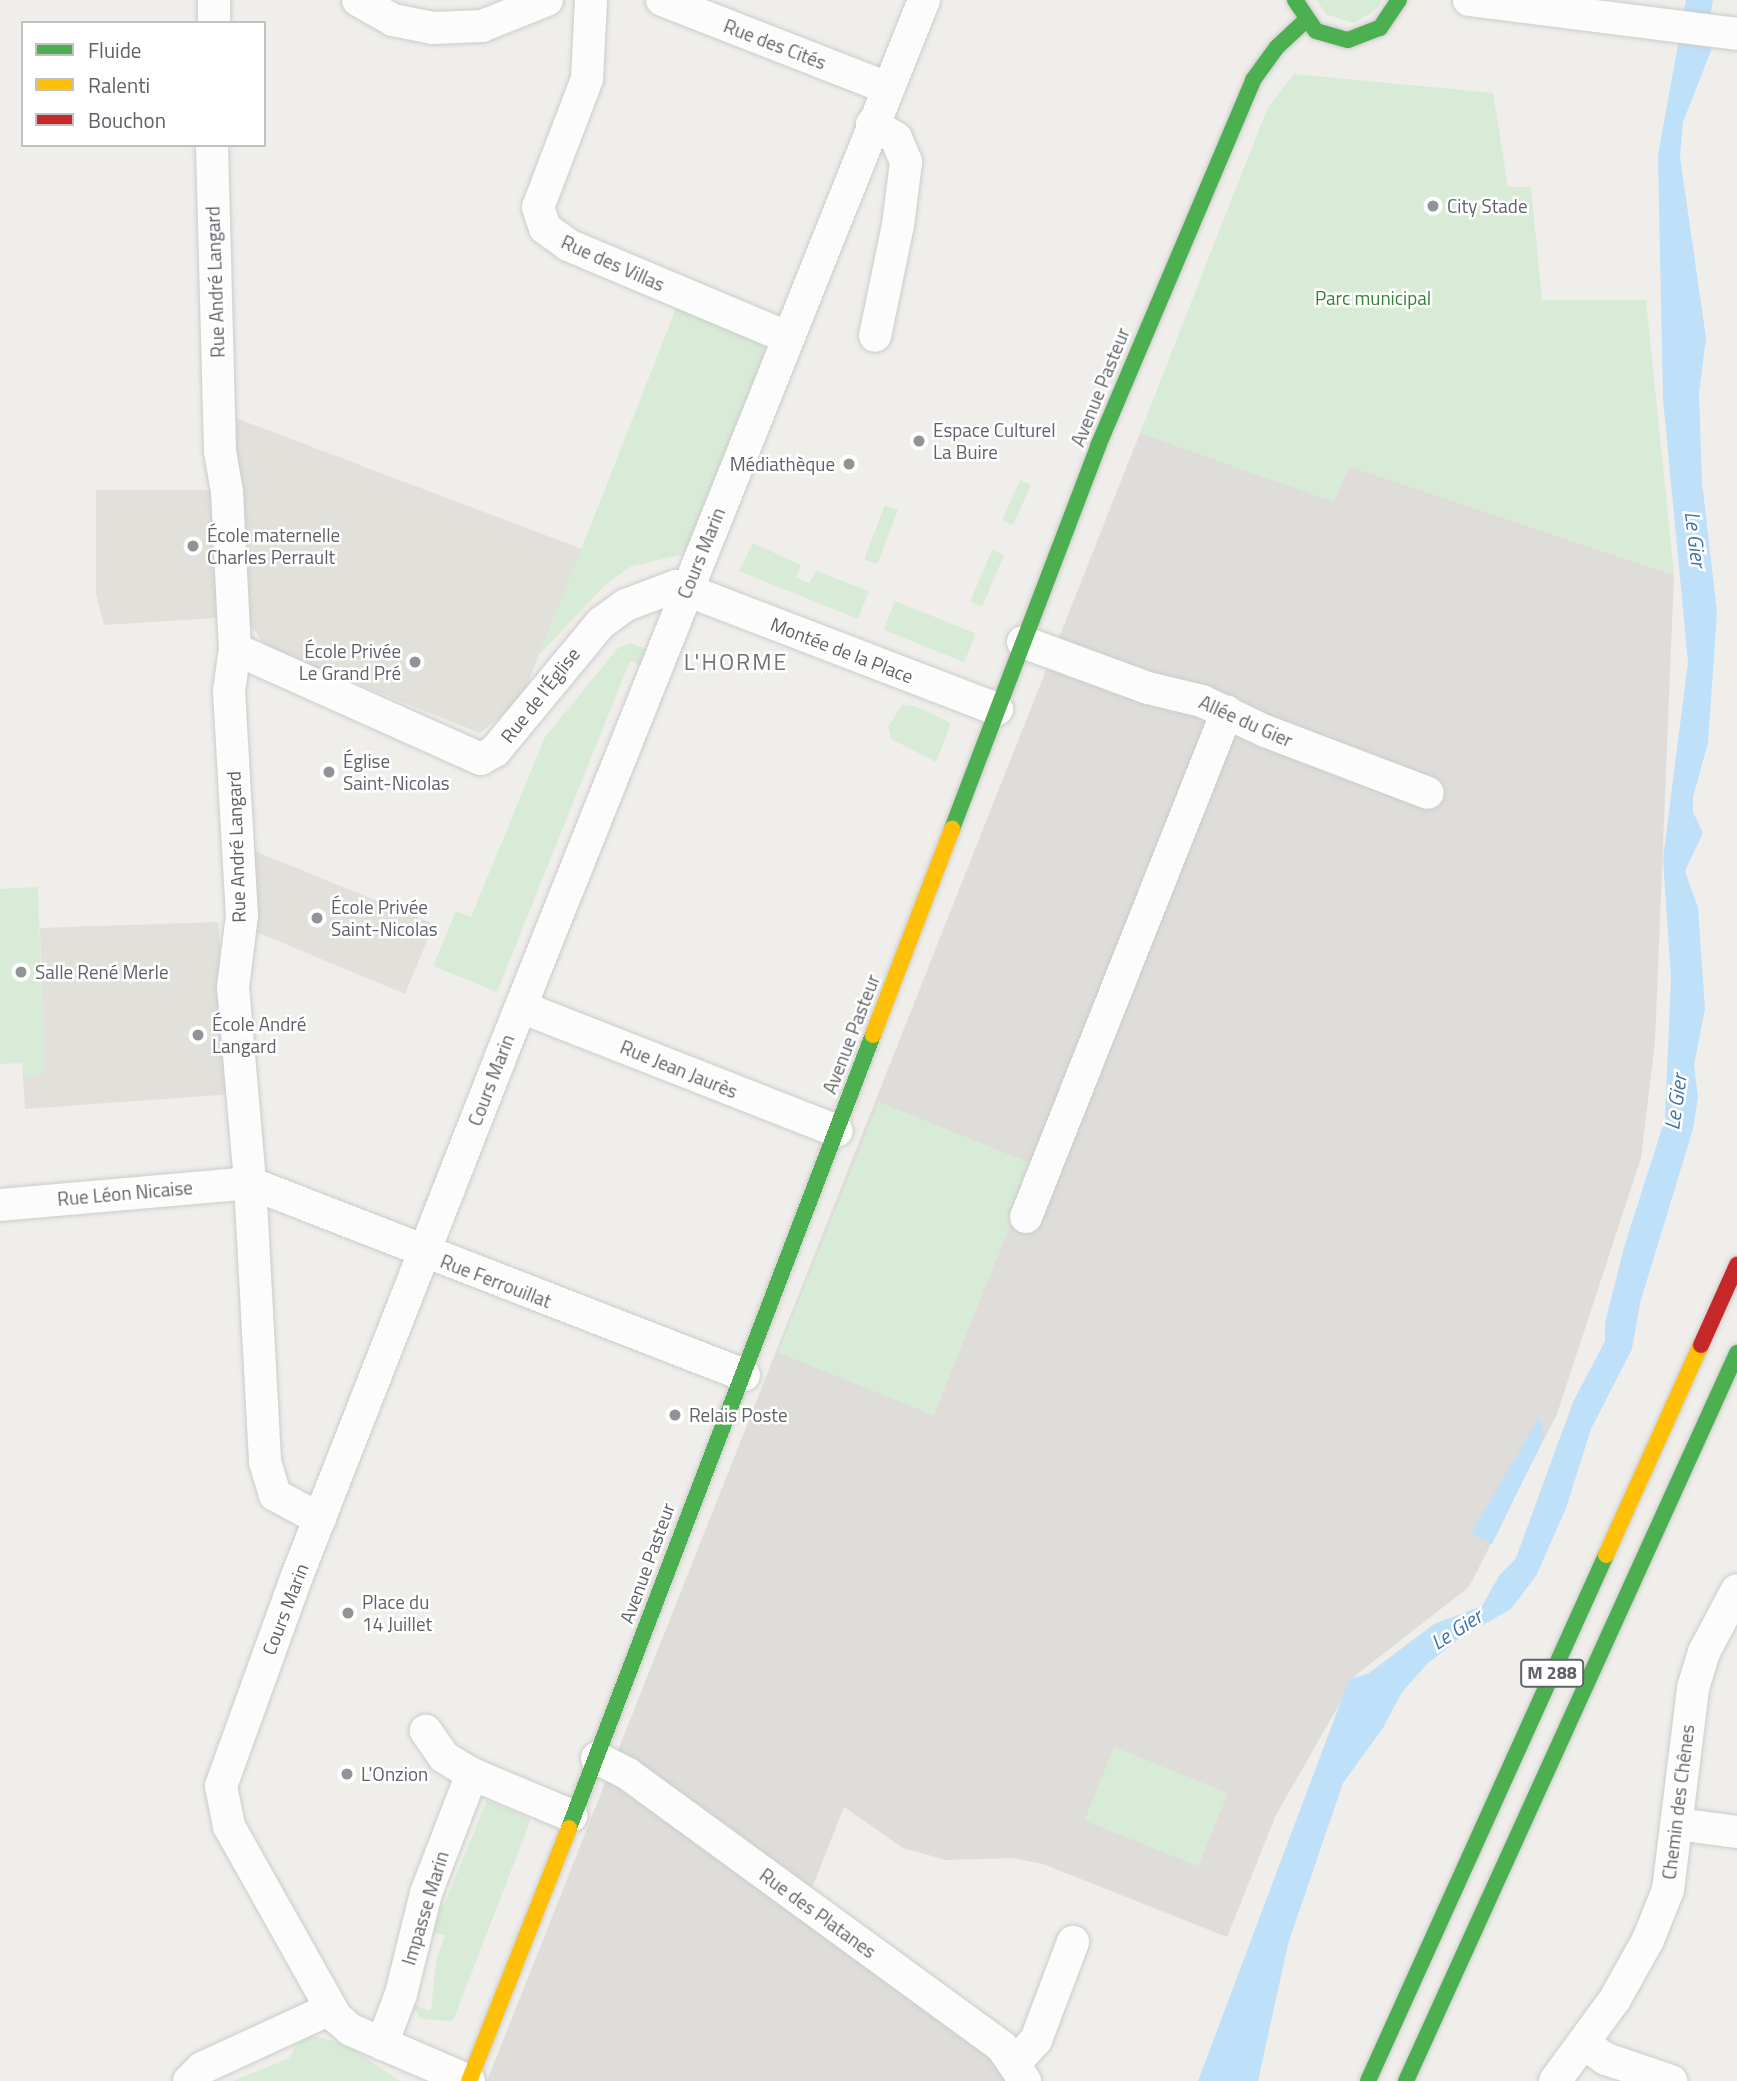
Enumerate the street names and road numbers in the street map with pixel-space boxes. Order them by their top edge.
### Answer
street label: Rue des Cités [721,14,829,74]
street label: Rue André Langard [201,206,229,358]
street label: Rue des Villas [558,230,668,296]
street label: Avenue Pasteur [1066,324,1134,450]
street label: Cours Marin [672,504,730,602]
street label: Montée de la Place [767,612,917,688]
street label: Rue de l'Église [496,643,584,747]
street label: Allée du Gier [1196,690,1296,752]
street label: Rue André Langard [222,771,250,923]
street label: Avenue Pasteur [818,971,884,1097]
street label: Cours Marin [463,1031,519,1129]
street label: Rue Jean Jaurès [617,1035,741,1103]
street label: Rue Léon Nicaise [56,1176,194,1210]
street label: Rue Ferrouillat [437,1249,555,1313]
street label: Avenue Pasteur [615,1500,679,1626]
street label: Cours Marin [257,1560,313,1658]
road number: M 288 [1519,1658,1585,1688]
street label: Chemin des Chênes [1657,1723,1699,1881]
street label: Impasse Marin [397,1848,453,1968]
street label: Rue des Platanes [755,1863,881,1963]

